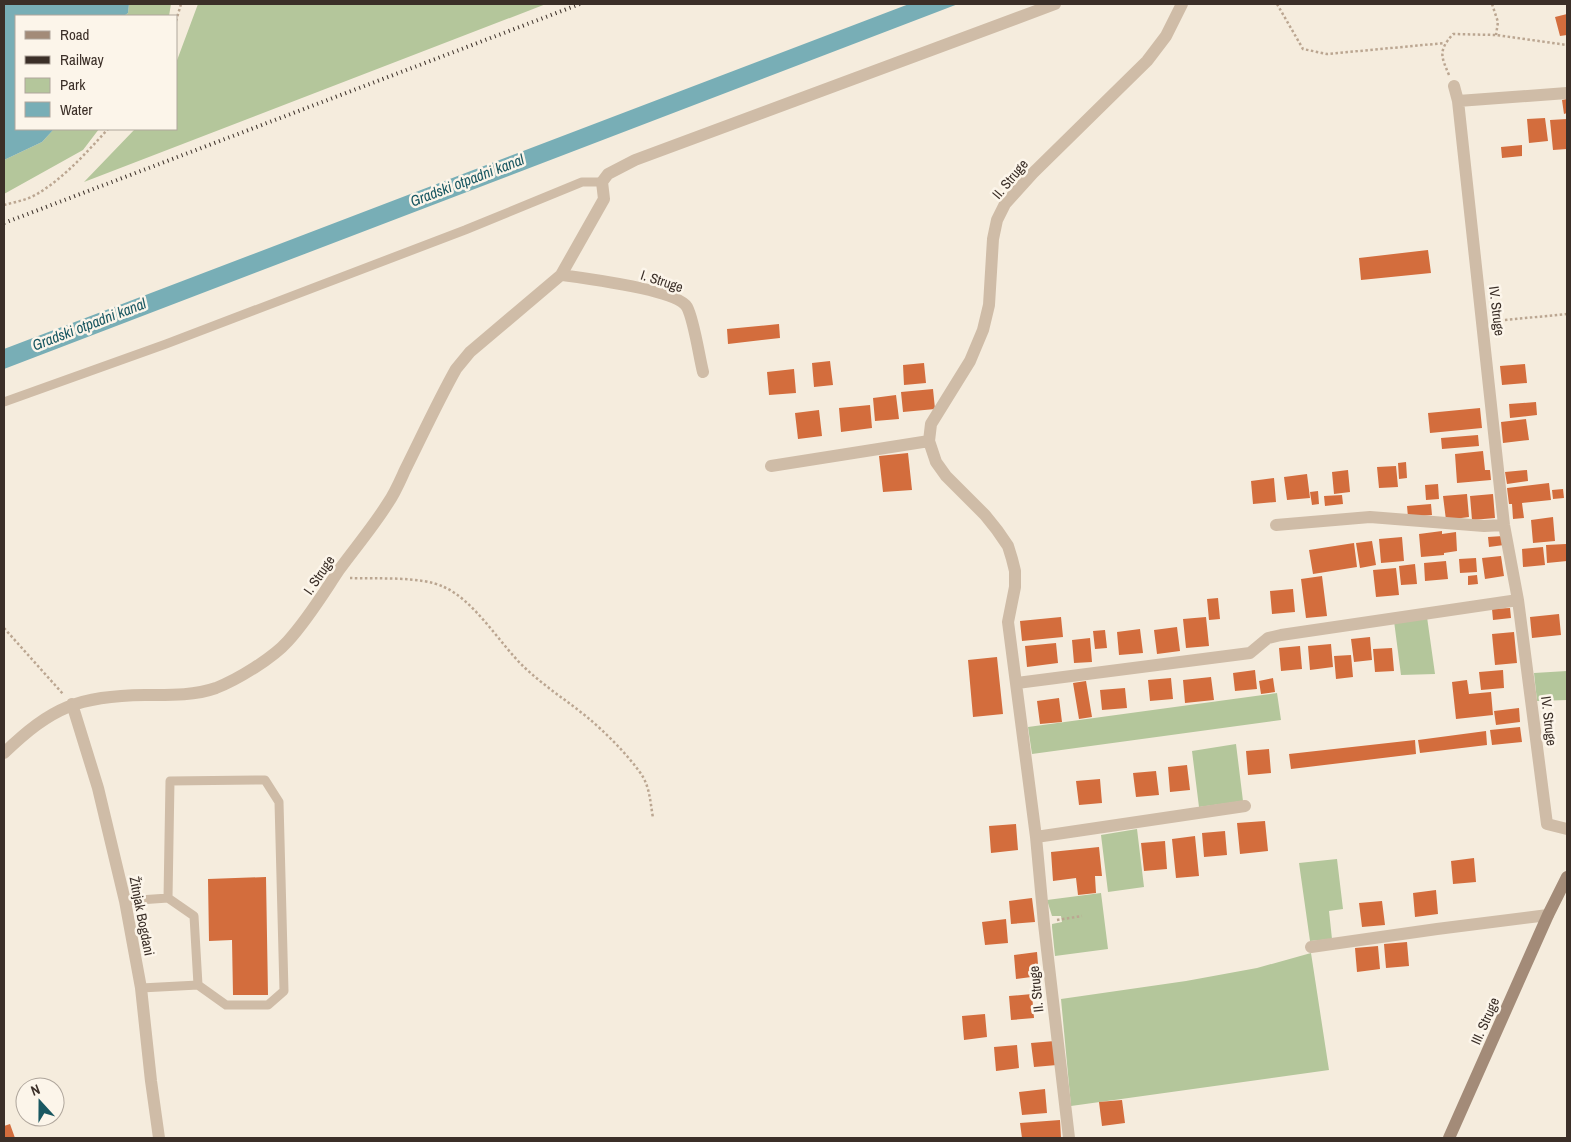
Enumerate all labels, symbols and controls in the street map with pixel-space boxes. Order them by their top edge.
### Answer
legend [15,15,178,130]
text: Road [60,24,89,45]
text: Railway [60,49,105,70]
text: Park [60,74,86,95]
text: Water [60,99,92,120]
water label: Gradski otpadni kanal [407,149,527,211]
street label: II. Struge [988,155,1032,203]
street label: I. Struge [639,266,685,296]
street label: IV. Struge [1485,285,1509,337]
water label: Gradski otpadni kanal [29,293,149,355]
street label: I. Struge [299,552,339,598]
street label: IV. Struge [1537,695,1561,747]
street label: Žitnjak Bogdani [125,875,159,957]
street label: II. Struge [1025,965,1047,1013]
street label: III. Struge [1467,995,1503,1047]
north arrow [15,1077,65,1127]
text: N [28,1080,42,1100]

